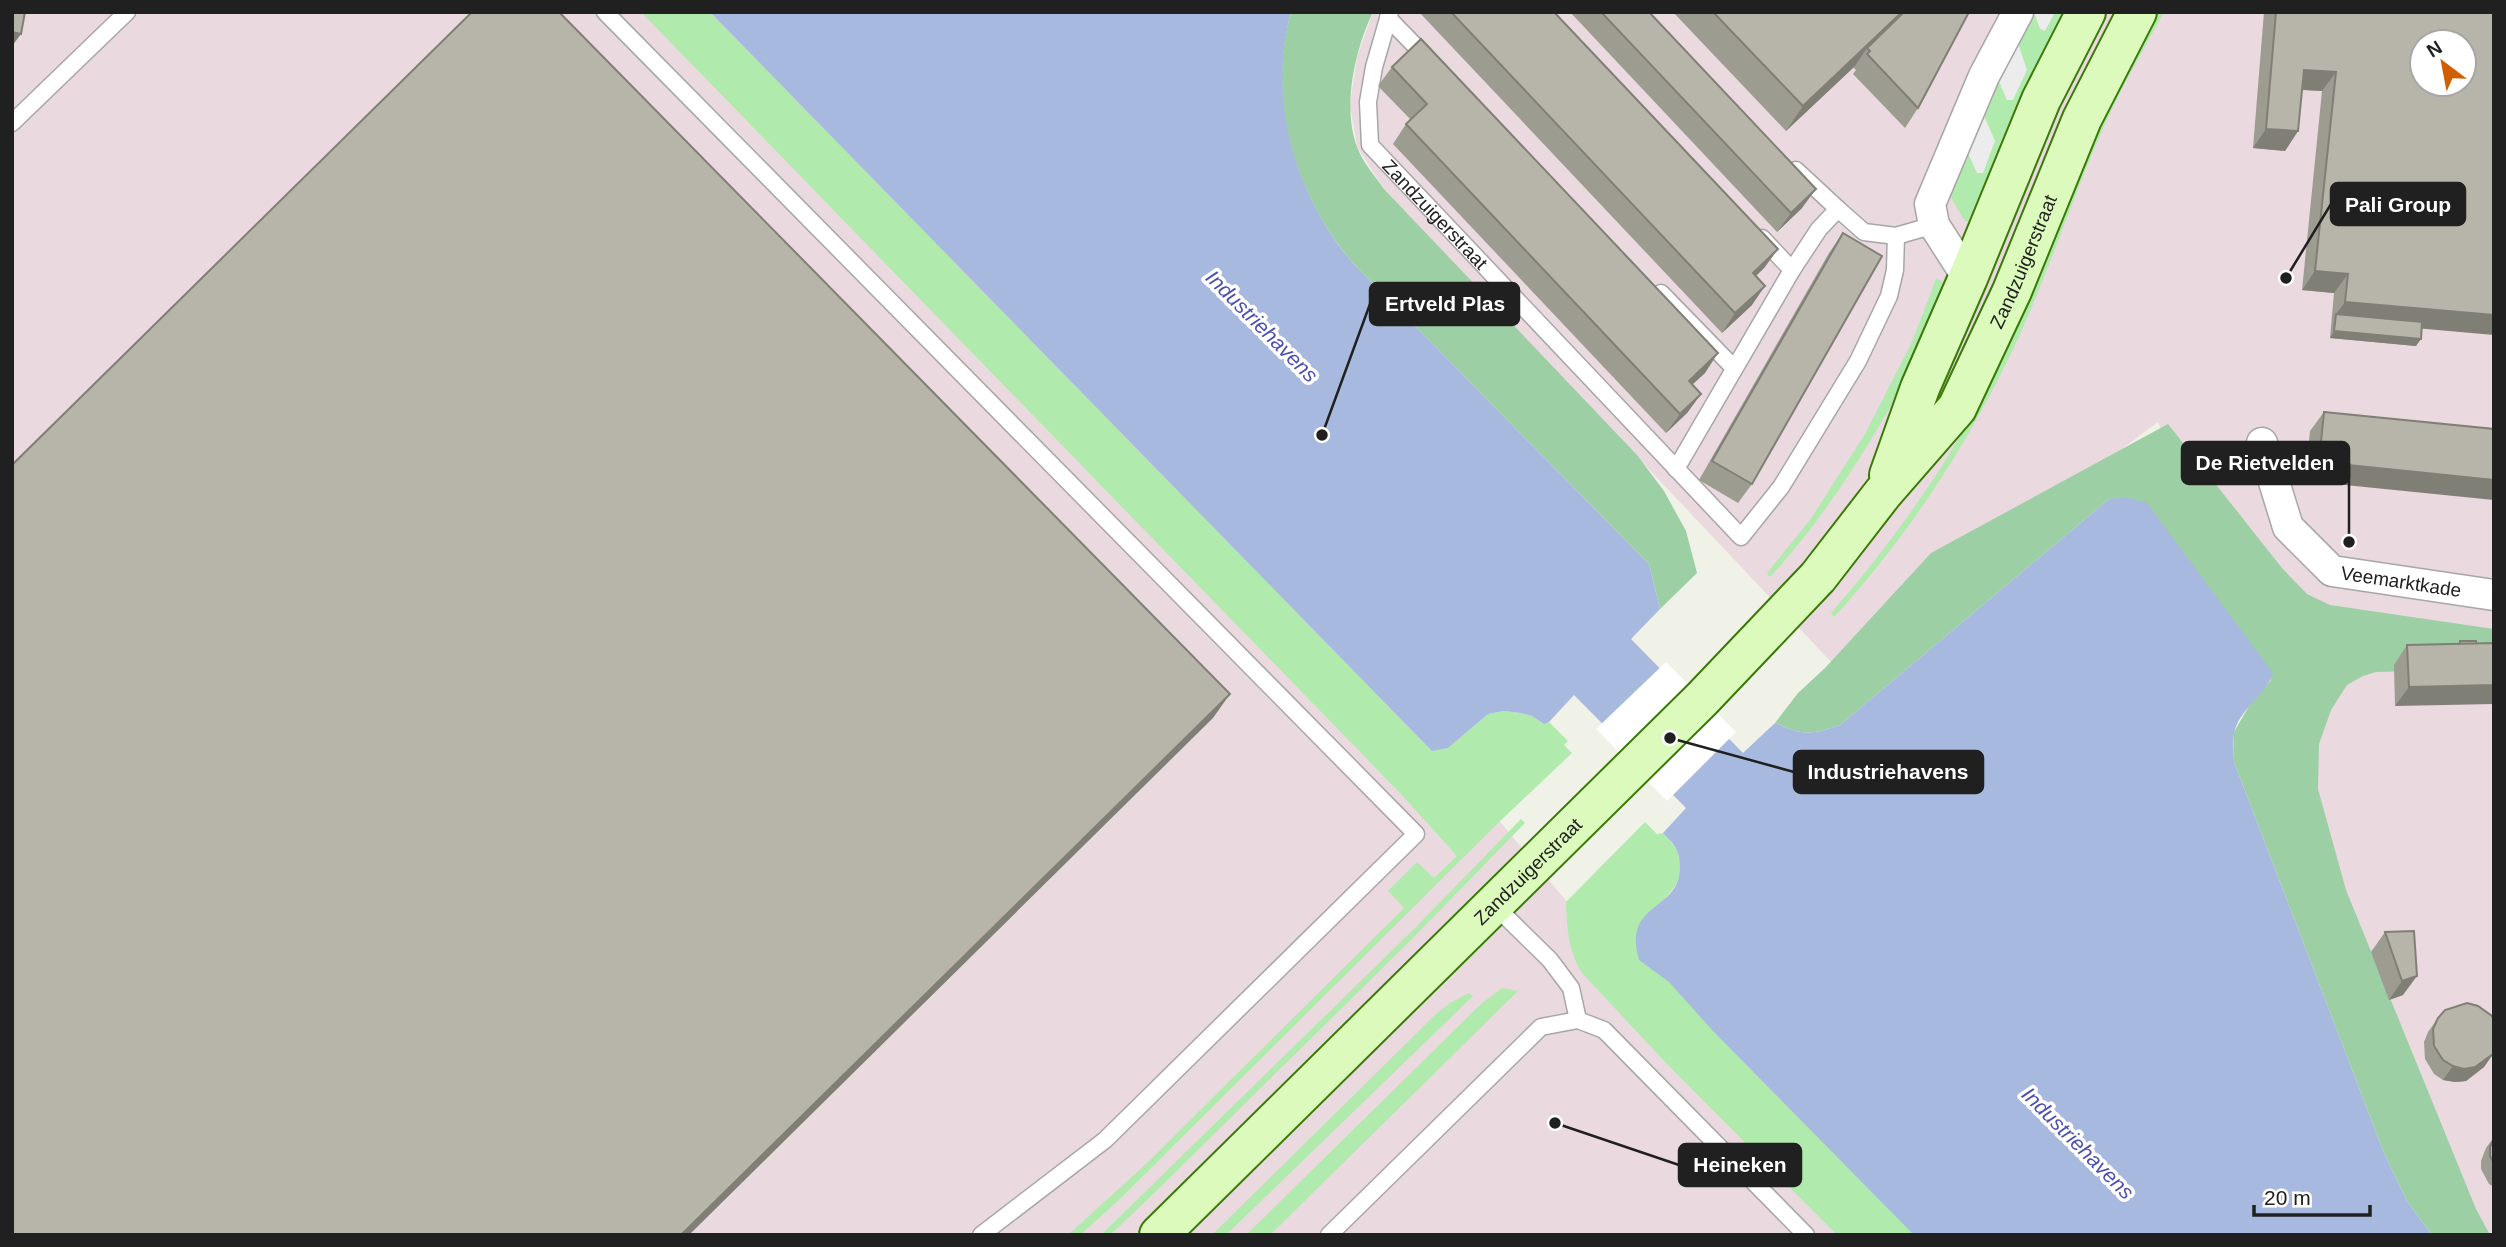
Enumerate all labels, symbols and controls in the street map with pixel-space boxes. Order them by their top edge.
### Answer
north arrow [2408,28,2478,98]
text: N [2423,36,2446,62]
street label: Zandzuigerstraat [1379,155,1493,274]
callout: Pali Group [2331,183,2465,225]
street label: Zandzuigerstraat [1986,191,2061,332]
text: Pali Group [2345,193,2451,216]
water label: Industriehavens [1201,265,1323,387]
callout: Ertveld Plas [1370,283,1519,325]
text: Ertveld Plas [1385,292,1505,315]
callout: De Rietvelden [2182,442,2349,484]
text: De Rietvelden [2196,451,2334,474]
street label: Veemarktkade [2339,562,2463,601]
callout: Industriehavens [1794,751,1983,793]
text: Industriehavens [1807,760,1969,783]
street label: Zandzuigerstraat [1469,813,1586,929]
water label: Industriehavens [2017,1082,2139,1204]
callout: Heineken [1679,1144,1801,1186]
text: Heineken [1693,1153,1787,1176]
scale bar [2254,1174,2370,1218]
text: 20 m [2264,1186,2311,1209]

